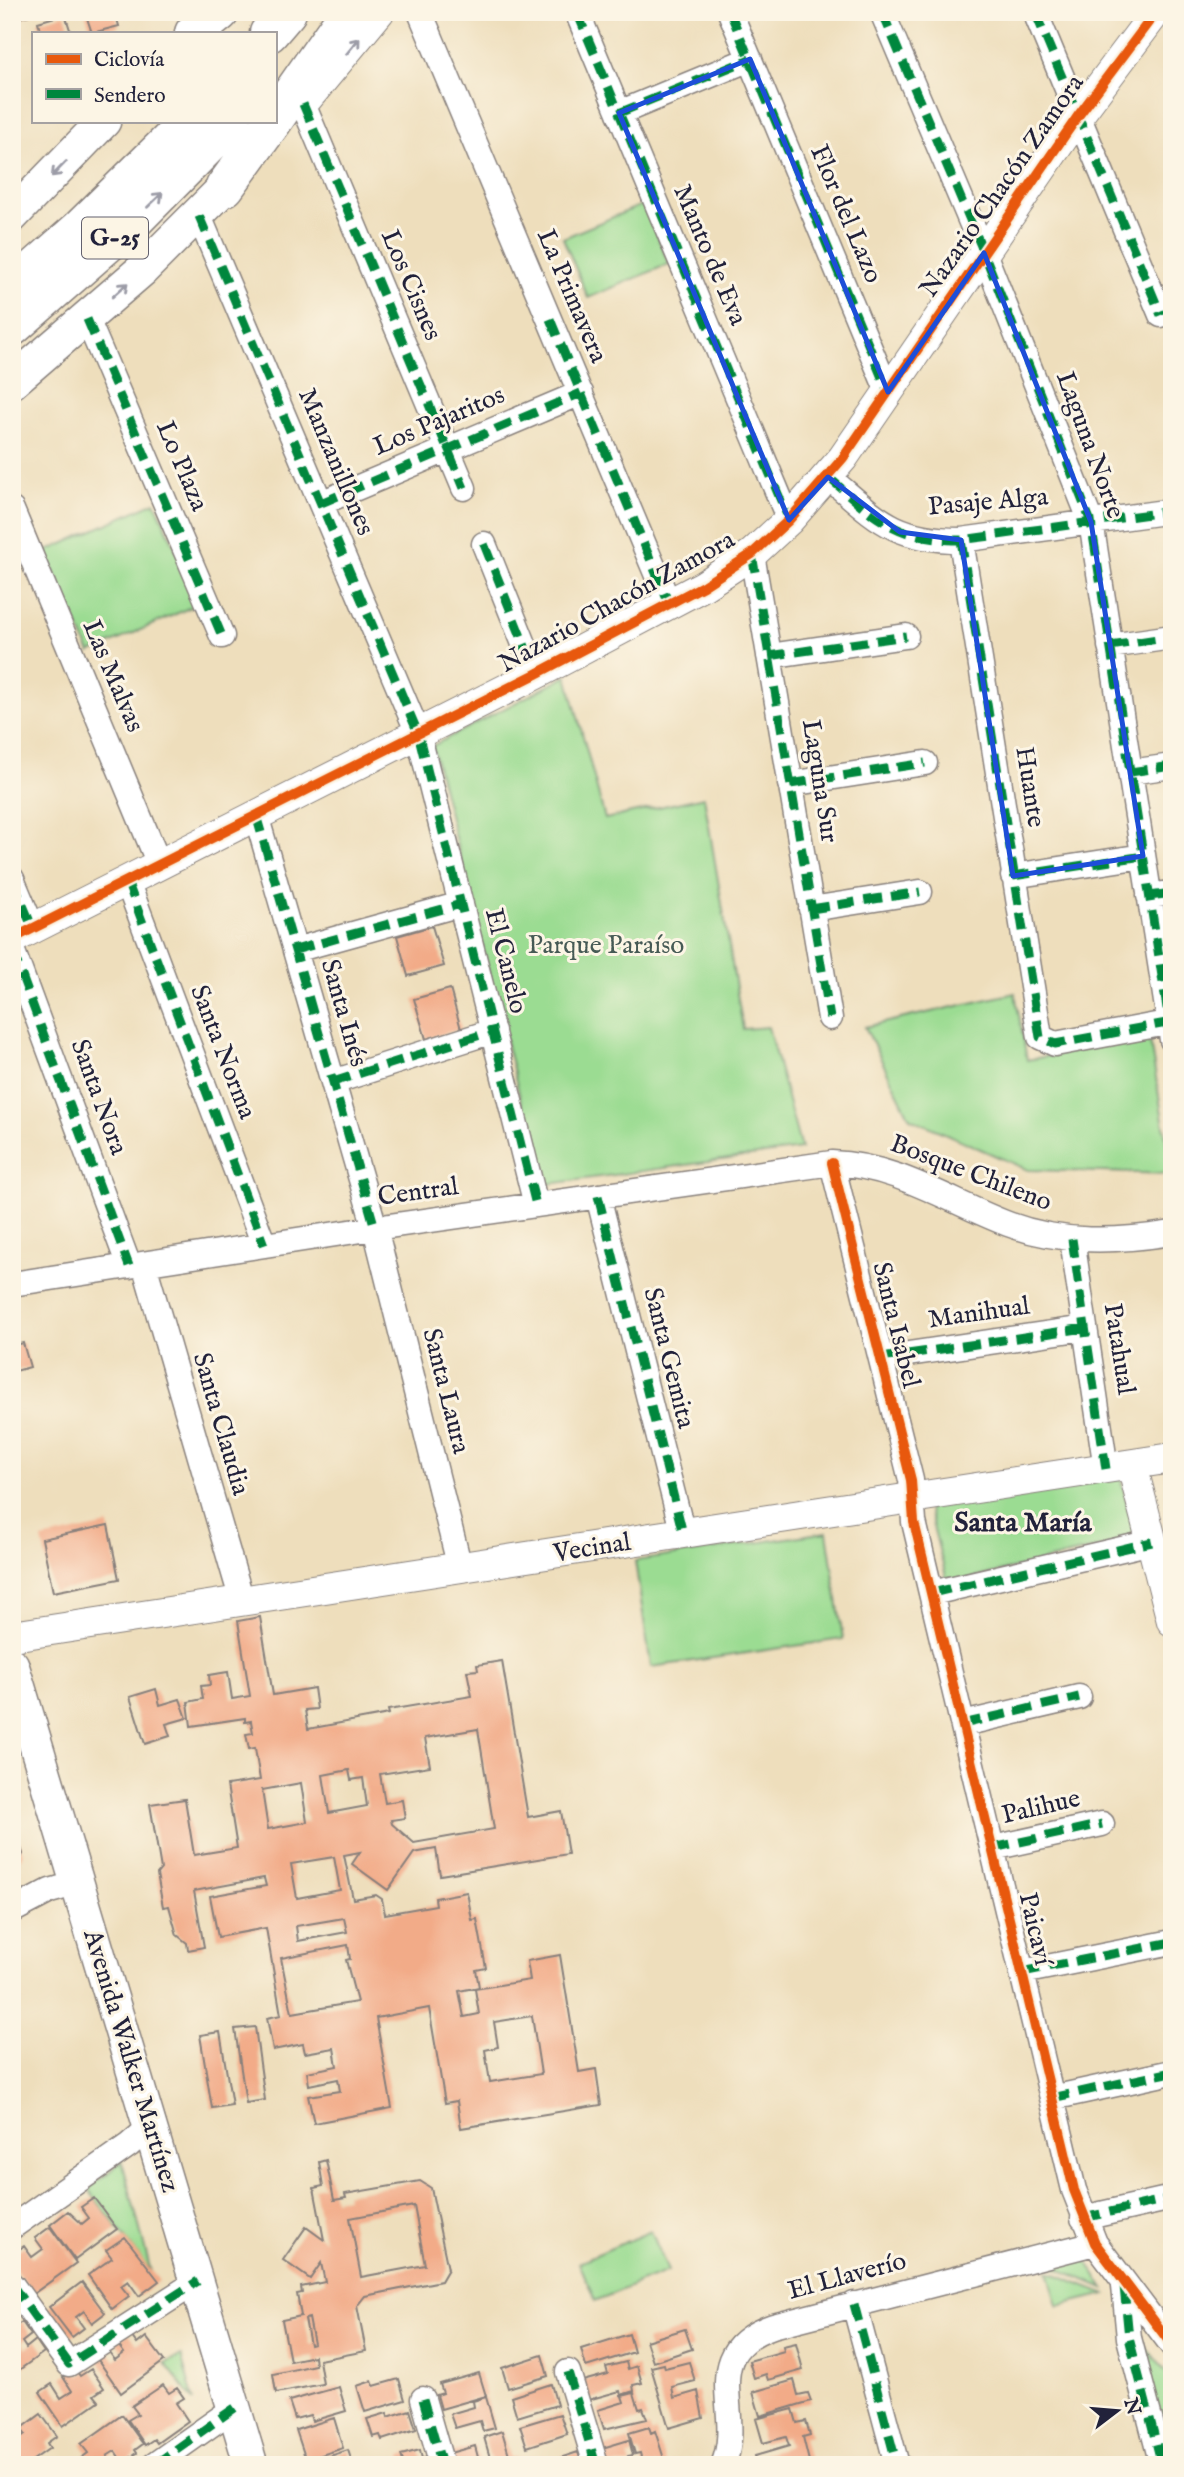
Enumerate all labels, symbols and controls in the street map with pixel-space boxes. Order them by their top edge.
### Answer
legend [32,32,276,122]
one-way arrow [345,37,360,55]
text: Ciclovía [94,47,165,74]
street label: Nazario Chacón Zamora [913,67,1092,304]
text: Sendero [94,83,165,110]
street label: Flor del Lazo [802,140,890,288]
one-way arrow [50,160,67,177]
street label: Manto de Eva [666,180,755,331]
one-way arrow [146,192,163,209]
road number: G-25 [82,218,148,258]
street label: La Primavera [529,224,615,369]
street label: Los Cisnes [373,225,449,345]
one-way arrow [111,281,128,298]
street label: Laguna Norte [1048,367,1132,523]
street label: Los Pajaritos [368,379,510,463]
street label: Manzanillones [290,383,382,541]
street label: Lo Plaza [148,416,216,517]
street label: Pasaje Alga [927,480,1050,524]
street label: Nazario Chacón Zamora [493,523,741,681]
street label: Las Malvas [75,615,151,737]
street label: Laguna Sur [794,717,846,845]
street label: Huante [1007,744,1053,830]
street label: El Canelo [477,905,535,1017]
park label: Parque Paraíso [528,929,684,962]
street label: Santa Inés [313,955,375,1071]
street label: Santa Norma [182,980,264,1124]
street label: Santa Nora [63,1035,135,1160]
street label: Bosque Chileno [885,1127,1057,1219]
street label: Central [376,1170,461,1214]
street label: Santa Isabel [864,1259,928,1392]
street label: Santa Gemita [636,1284,703,1433]
street label: Manihual [926,1289,1033,1336]
street label: Patahual [1096,1301,1143,1398]
street label: Santa Laura [414,1325,478,1458]
street label: Santa Claudia [185,1349,257,1500]
district label: Santa María [954,1506,1093,1541]
street label: Vecinal [550,1525,634,1571]
street label: Palihue [999,1782,1083,1832]
street label: Paicaví [1011,1889,1060,1971]
street label: Avenida Walker Martínez [75,1925,187,2196]
street label: El Llaverío [784,2244,910,2308]
north arrow [1082,2376,1152,2446]
text: N [1117,2395,1145,2419]

